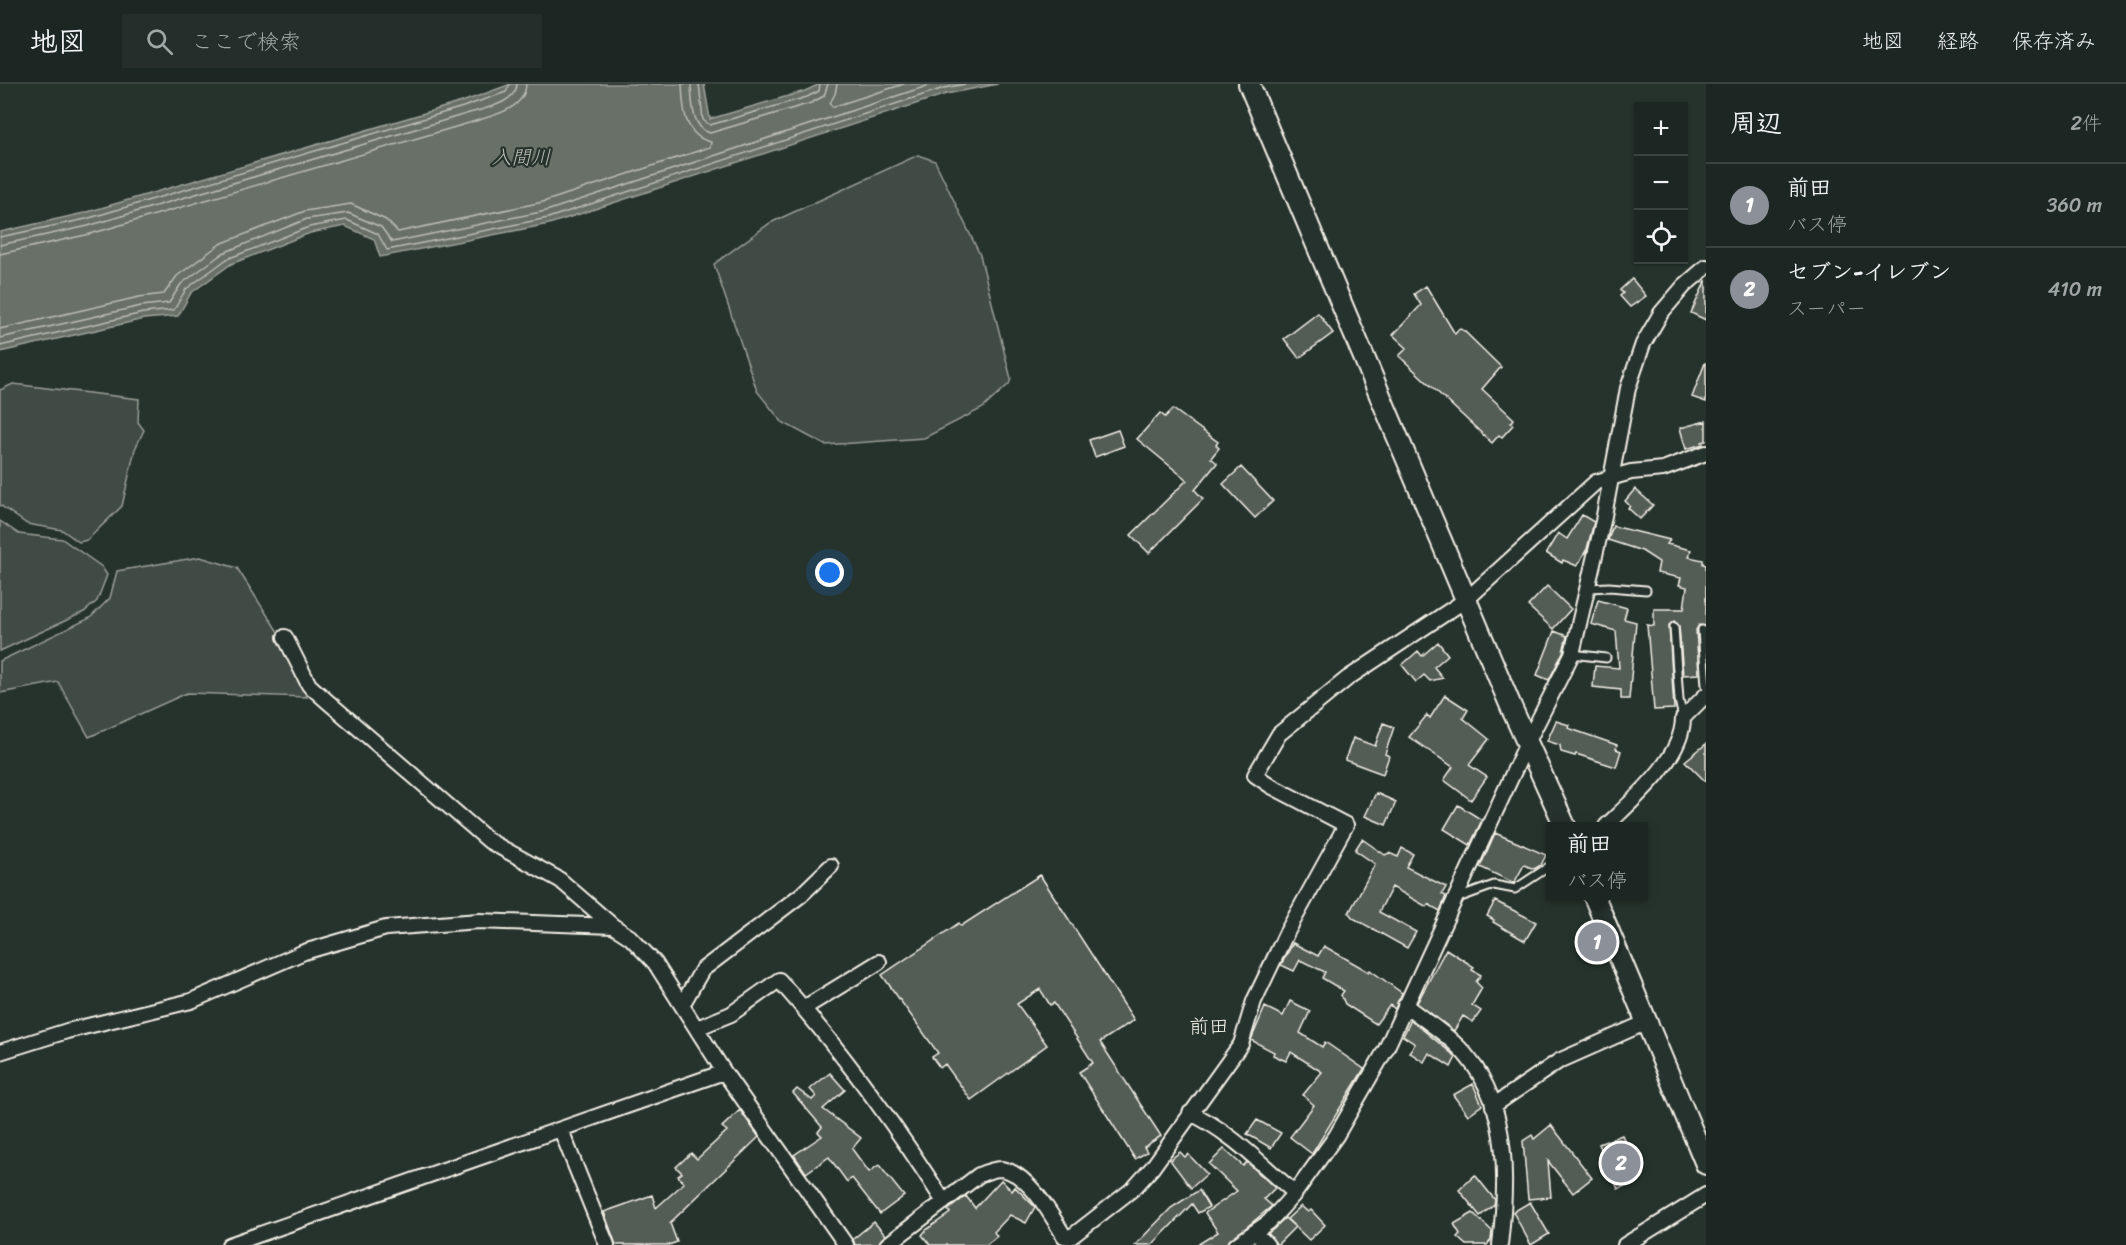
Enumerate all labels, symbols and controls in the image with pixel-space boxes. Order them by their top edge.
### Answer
search box [122,14,542,68]
text: 地図 [30,17,86,66]
text: ここで検索 [191,22,301,61]
text: 地図 [1862,22,1904,60]
text: 経路 [1937,22,1979,60]
text: 保存済み [2012,22,2096,60]
icon: search [143,25,176,58]
text: 周辺 [1730,100,1782,146]
map controls [1634,102,1688,264]
button: + [1634,102,1688,156]
text: 2件 [2070,106,2102,141]
water label: 入間川 [491,140,551,175]
button: − [1634,156,1688,210]
text: 前田 [1787,168,1831,207]
text: 1 [1745,188,1754,223]
text: 360 m [2046,188,2102,223]
text: バス停 [1787,207,1847,242]
button: locate [1634,210,1688,264]
text: セブン-イレブン [1787,252,1951,291]
text: 2 [1744,272,1755,307]
text: 410 m [2048,272,2102,307]
text: スーパー [1787,291,1866,326]
your location [815,558,844,587]
popup [1546,822,1648,900]
text: 前田 [1567,824,1611,863]
text: バス停 [1567,863,1627,898]
pin: 1 [1578,920,1616,964]
district label: 前田 [1189,1009,1229,1044]
pin: 2 [1602,1140,1640,1186]

